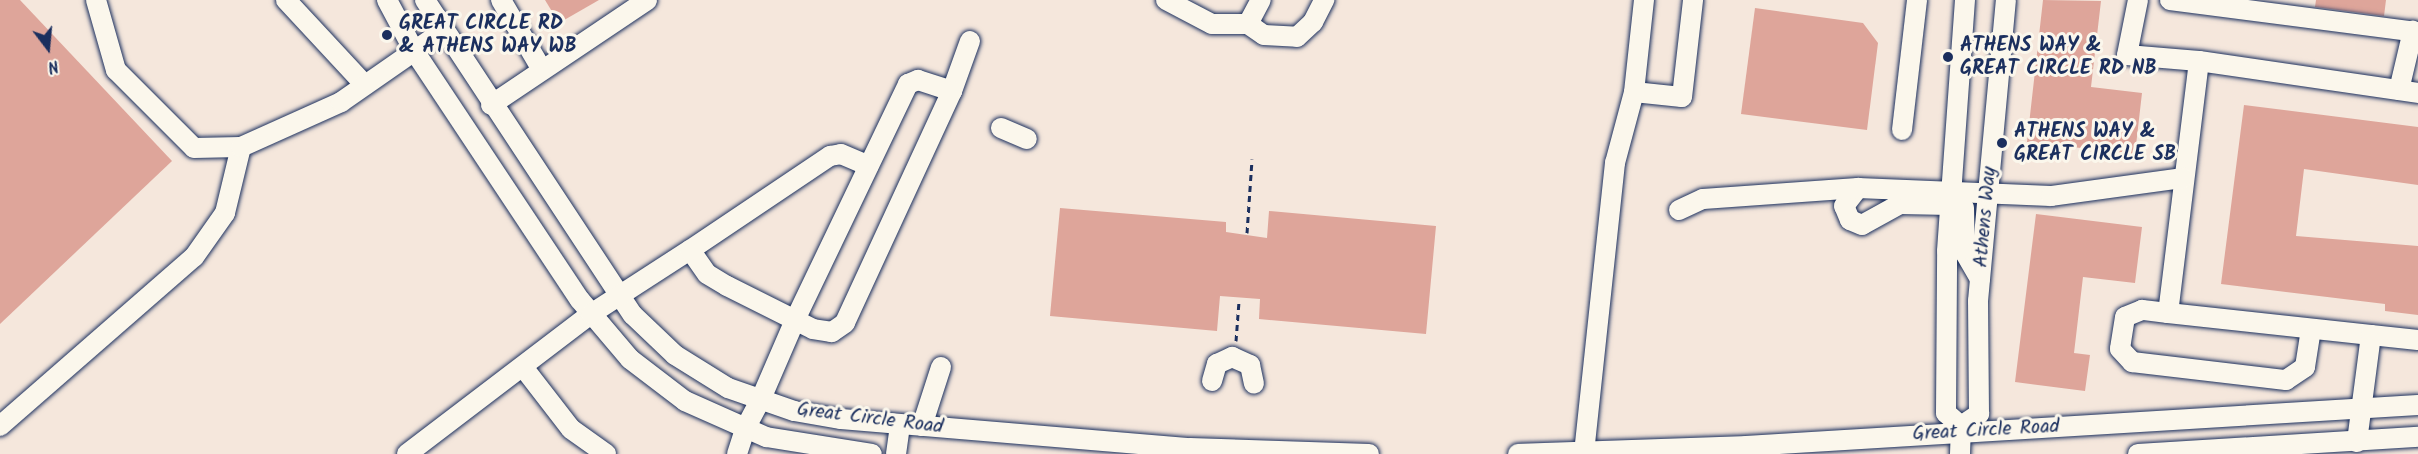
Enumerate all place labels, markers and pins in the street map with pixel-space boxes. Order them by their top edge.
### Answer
place label: GREAT CIRCLE RD & ATHENS WAY WB [399,12,577,59]
marker: GREAT CIRCLE RD & ATHENS WAY WB [380,28,394,42]
place label: ATHENS WAY & GREAT CIRCLE RD NB [1960,34,2157,81]
marker: ATHENS WAY & GREAT CIRCLE RD NB [1941,50,1955,64]
place label: ATHENS WAY & GREAT CIRCLE SB [2014,120,2176,167]
marker: ATHENS WAY & GREAT CIRCLE SB [1995,136,2009,150]

